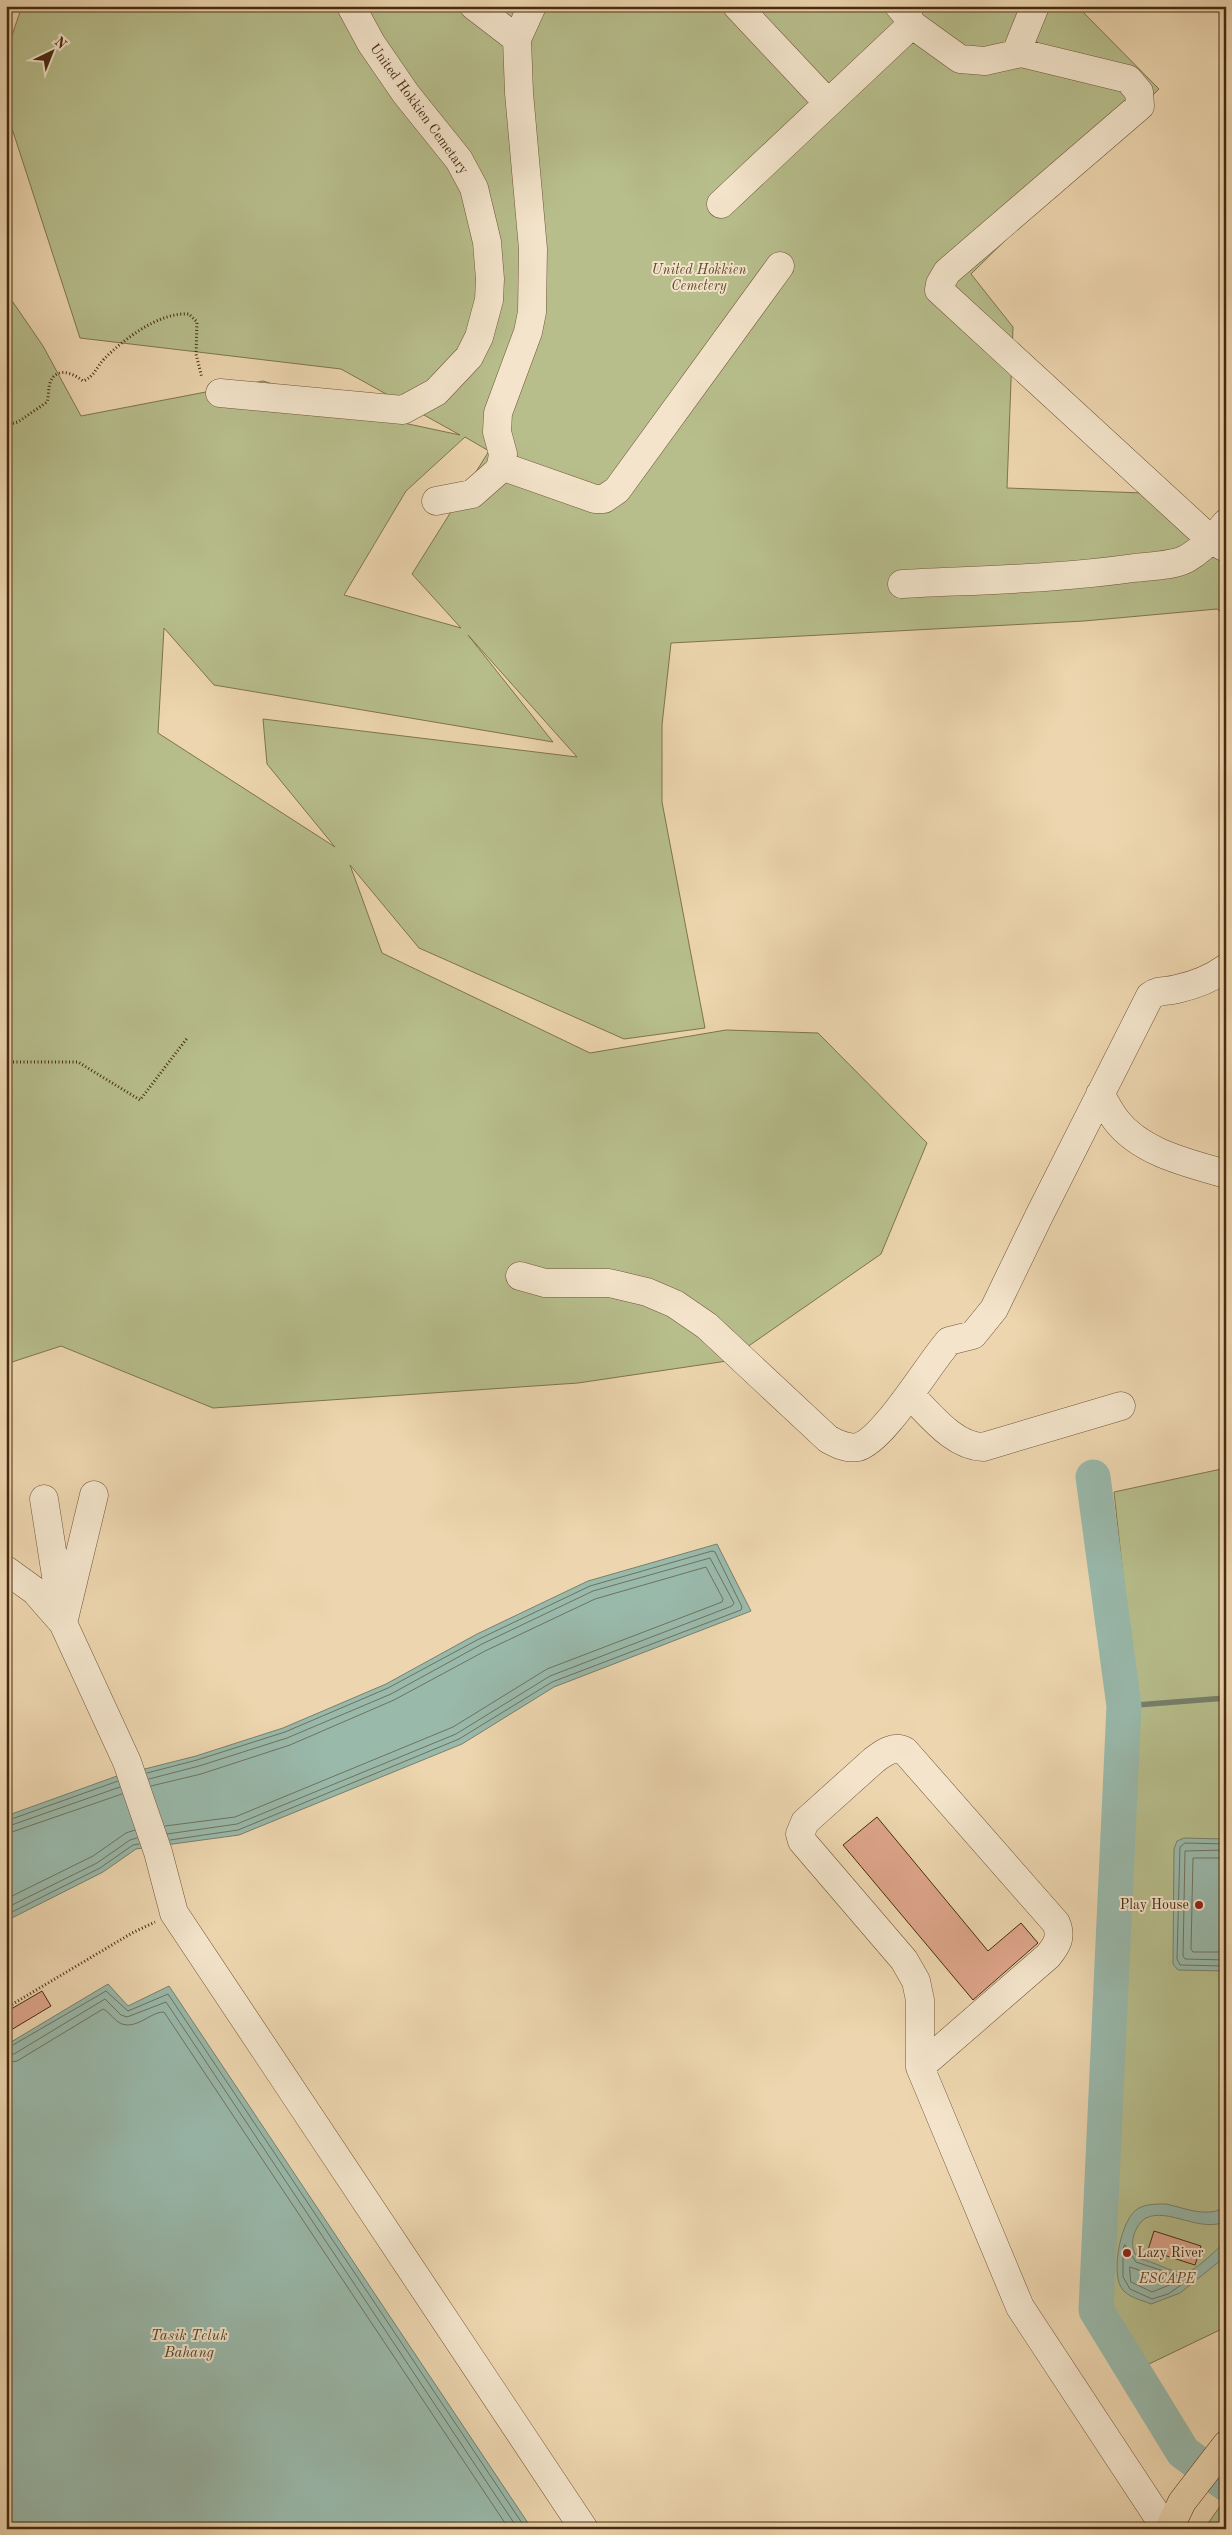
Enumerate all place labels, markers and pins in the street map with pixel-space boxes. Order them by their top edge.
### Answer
place label: Play House [1120,1898,1189,1912]
marker: Play House [1193,1899,1205,1911]
place label: Lazy River [1137,2246,1204,2260]
marker: Lazy River [1121,2247,1133,2259]

